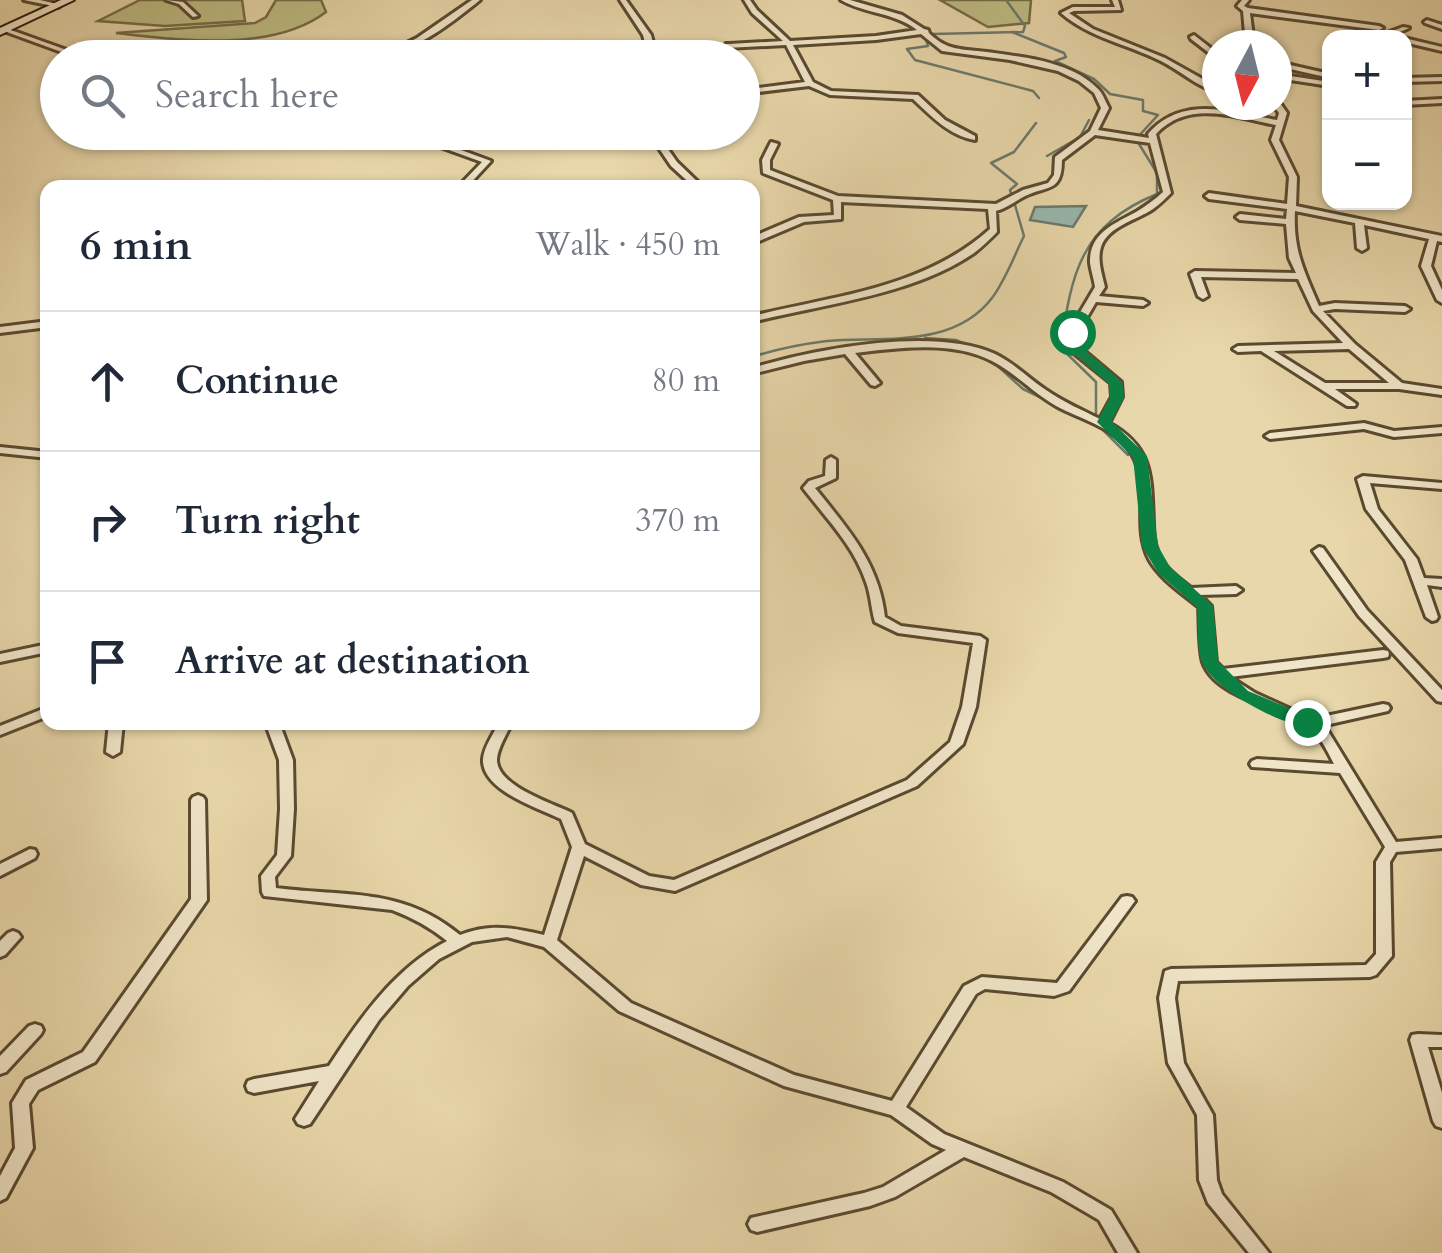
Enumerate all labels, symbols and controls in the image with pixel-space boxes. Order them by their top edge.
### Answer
north arrow [1202,30,1292,120]
map controls [1322,30,1412,210]
button: + [1322,30,1412,120]
search box [40,40,760,150]
icon: search [75,68,130,123]
text: Search here [155,69,339,121]
button: − [1322,120,1412,210]
text: 6 min [80,217,192,274]
text: Walk · 450 m [535,223,720,267]
route start [1050,310,1096,356]
icon: ahead [80,354,135,409]
text: Continue [175,355,339,407]
text: 80 m [652,359,720,403]
icon: right [80,494,135,549]
text: Turn right [175,495,360,547]
text: 370 m [635,499,720,543]
icon: arrive [80,634,135,689]
text: Arrive at destination [175,635,530,687]
route end [1285,700,1331,746]

